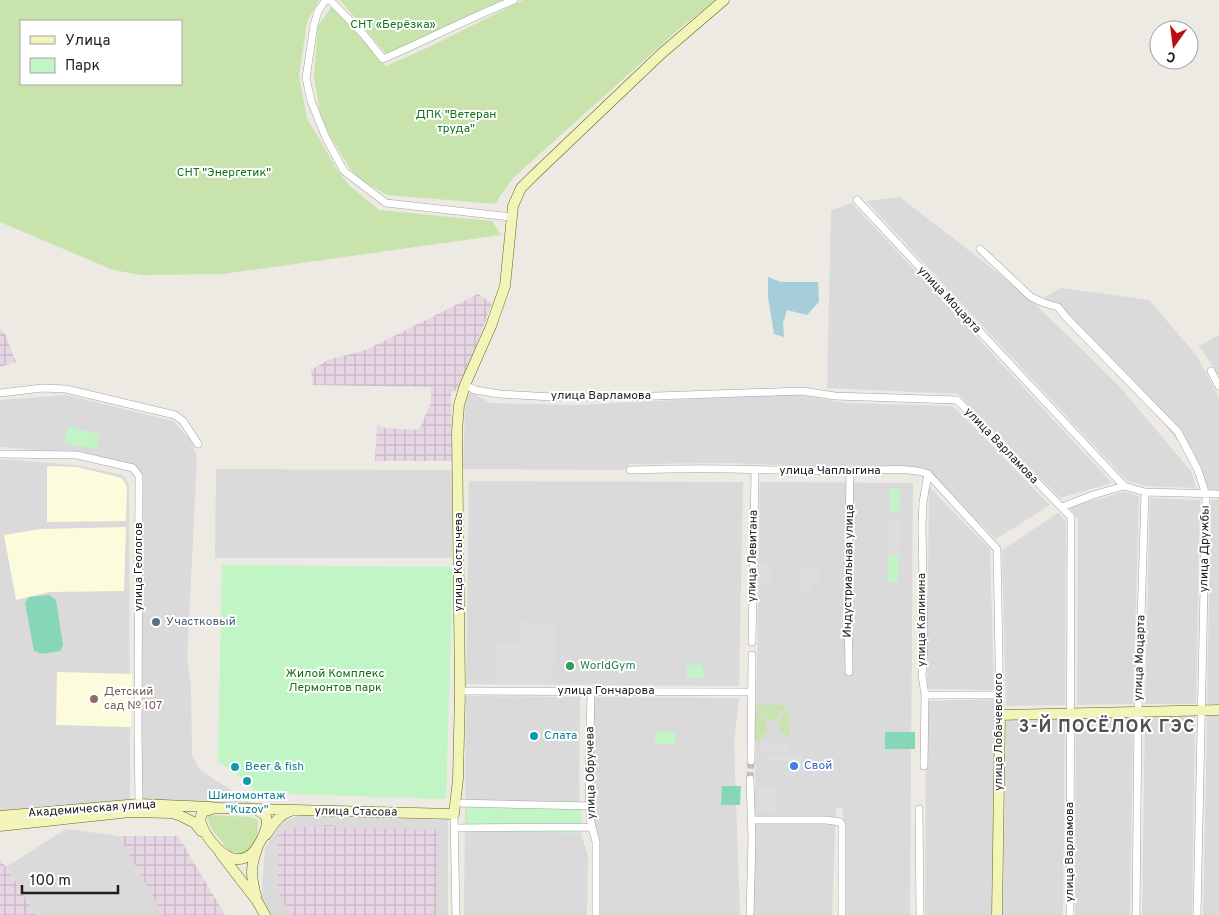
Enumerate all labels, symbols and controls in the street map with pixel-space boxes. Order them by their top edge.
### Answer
park label: СНТ «Берёзка» [350,17,436,33]
legend [20,20,182,85]
north arrow [1149,20,1199,70]
text: Улица [65,32,110,51]
text: С [1165,47,1178,65]
text: Парк [65,57,100,76]
park label: ДПК "Ветеран труда" [416,107,496,137]
park label: СНТ "Энергетик" [177,165,271,181]
street label: улица Моцарта [914,263,984,337]
street label: улица Варламова [551,388,651,404]
street label: улица Варламова [960,404,1042,488]
street label: улица Чаплыгина [779,463,881,479]
street label: Индустриальная улица [840,504,858,638]
street label: улица Дружбы [1196,505,1214,593]
street label: улица Левитана [744,510,762,602]
street label: улица Костычева [451,512,467,612]
street label: улица Геологов [131,522,147,612]
street label: улица Калинина [914,573,930,667]
place label: Участковый [166,614,236,630]
street label: улица Моцарта [1130,615,1150,701]
marker: Участковый [150,616,162,628]
place label: WorldGym [580,658,636,674]
marker: WorldGym [564,660,576,672]
park label: Жилой Комплекс Лермонтов парк [286,666,384,696]
street label: улица Лобачевского [991,673,1007,791]
street label: улица Гончарова [557,683,655,699]
place label: Детский сад № 107 [104,684,162,714]
marker: Детский сад № 107 [88,693,100,705]
district label: 3-Й ПОСЁЛОК ГЭС [1019,714,1195,739]
street label: улица Обручева [582,726,600,820]
place label: Слата [544,728,577,744]
marker: Слата [528,730,540,742]
place label: Свой [804,758,832,774]
place label: Beer & fish [245,759,304,775]
marker: Свой [788,760,800,772]
marker: Beer & fish [229,761,241,773]
marker: Шиномонтаж "Kuzov" [241,775,253,787]
place label: Шиномонтаж "Kuzov" [208,788,286,818]
street label: Академическая улица [28,797,156,821]
street label: улица Варламова [1062,802,1078,902]
street label: улица Стасова [314,803,398,821]
scale bar [22,862,119,894]
text: 100 m [30,872,71,891]

